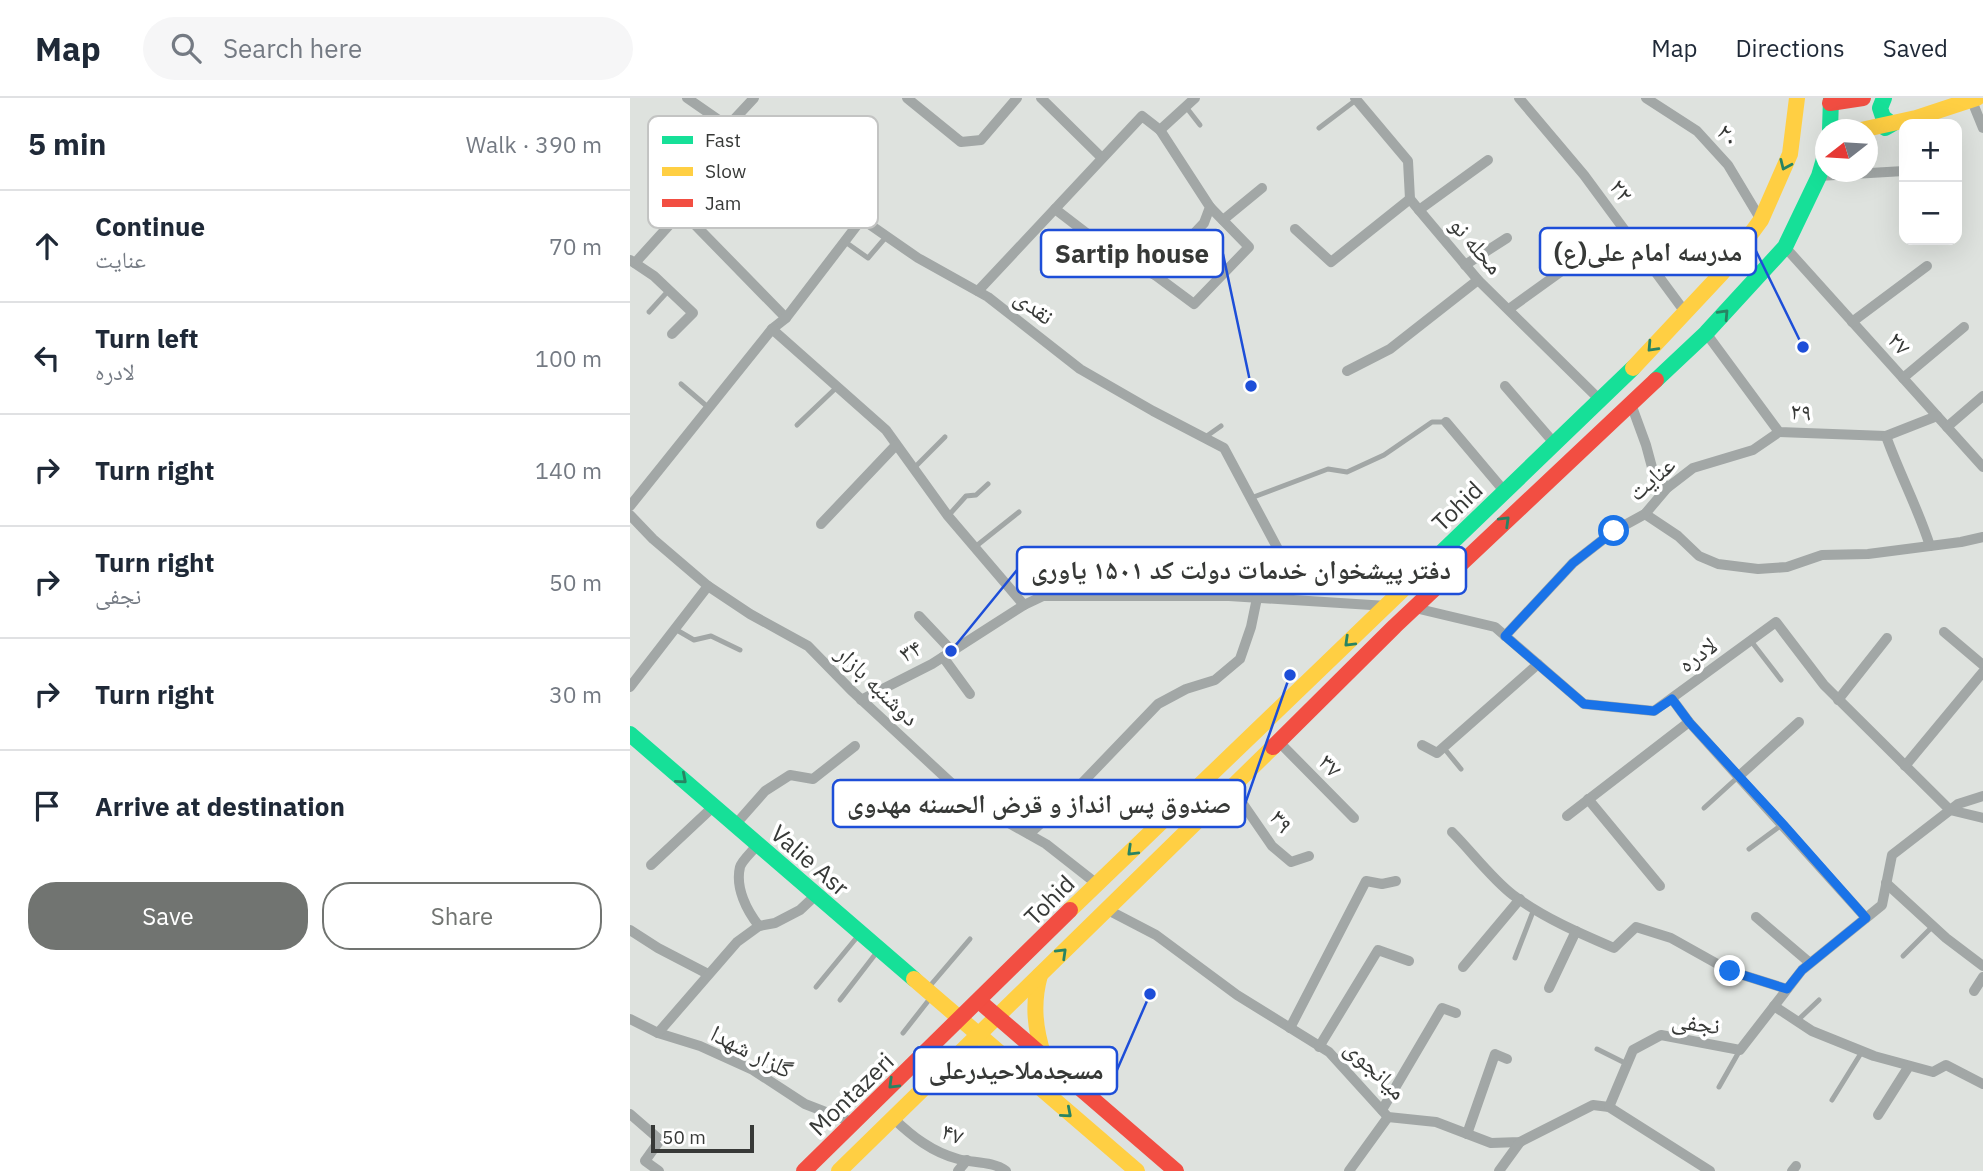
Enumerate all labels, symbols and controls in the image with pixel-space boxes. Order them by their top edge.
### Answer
search box [143,17,633,80]
text: Map [35,27,101,70]
icon: search [167,29,205,67]
text: Search here [223,31,362,65]
text: Map [1651,32,1697,64]
text: Directions [1735,32,1845,64]
text: Saved [1883,32,1948,64]
legend [648,116,878,228]
street label: ۲۰ [1710,116,1748,154]
north arrow [1815,119,1878,182]
map controls [1899,119,1962,245]
button: + [1899,119,1962,182]
text: 5 min [28,124,106,163]
text: Fast [705,128,741,152]
text: Walk · 390 m [466,129,602,159]
one-way arrow [1779,158,1793,170]
text: Slow [705,159,746,183]
street label: ۲۲ [1603,172,1641,208]
button: − [1899,182,1962,245]
text: Jam [705,191,741,215]
text: Continue [95,209,205,243]
street label: محله نو [1443,209,1511,281]
icon: ahead [28,227,66,265]
callout: مدرسه امام علی(ع) [1540,228,1756,275]
callout: Sartip house [1041,230,1223,277]
text: 70 m [549,231,602,261]
text: مدرسه امام علی(ع) [1554,234,1742,270]
text: Sartip house [1055,236,1209,270]
text: عنایت [95,244,146,274]
street label: نقدی [1009,280,1061,332]
one-way arrow [1715,309,1728,322]
text: Turn left [95,321,198,355]
street label: ۲۷ [1881,324,1919,362]
icon: left [28,339,66,377]
one-way arrow [1648,339,1661,352]
text: 100 m [535,343,602,373]
text: لادره [95,356,135,386]
street label: ۲۹ [1789,394,1813,428]
street label: عنایت [1620,449,1682,507]
icon: right [28,451,66,489]
text: Turn right [95,453,214,487]
text: 140 m [535,455,602,485]
street label: Tohid [1425,474,1489,538]
route start [1598,515,1629,546]
one-way arrow [1497,517,1510,530]
text: Turn right [95,545,214,579]
callout: دفتر پیشخوان خدمات دولت کد ۱۵۰۱ یاوری [1017,547,1466,594]
text: دفتر پیشخوان خدمات دولت کد ۱۵۰۱ یاوری [1031,552,1451,586]
icon: right [28,563,66,601]
text: 50 m [549,567,602,597]
text: نجفی [95,580,141,610]
street label: لادره [1671,629,1723,679]
street label: ۳۴ [893,631,927,669]
one-way arrow [1344,634,1357,646]
street label: دوشنبه بازار [829,637,927,733]
icon: right [28,675,66,713]
text: Turn right [95,677,214,711]
text: 30 m [549,679,602,709]
street label: ۳۷ [1312,746,1350,784]
one-way arrow [673,771,686,783]
callout: صندوق پس انداز و قرض الحسنه مهدوی [833,780,1245,827]
text: صندوق پس انداز و قرض الحسنه مهدوی [847,786,1231,820]
icon: arrive [28,787,66,825]
text: Arrive at destination [95,789,345,823]
street label: ۳۹ [1263,803,1301,839]
street label: Valie Asr [764,817,856,903]
one-way arrow [1127,842,1140,855]
street label: Tohid [1017,868,1081,932]
button: Save [28,882,308,950]
button: Share [322,882,602,950]
one-way arrow [1053,949,1066,962]
route end [1714,955,1745,986]
street label: نجفی [1670,1003,1722,1041]
street label: گلزار شهدا [705,1017,799,1085]
street label: میانجوی [1338,1032,1414,1106]
street label: Montazeri [802,1045,900,1143]
callout: مسجدملاحیدرعلی [914,1047,1117,1094]
text: مسجدملاحیدرعلی [928,1052,1104,1086]
one-way arrow [888,1076,901,1089]
one-way arrow [1059,1105,1072,1117]
street label: ۴۷ [937,1114,969,1152]
scale bar [651,1122,754,1154]
text: 50 m [662,1125,706,1149]

